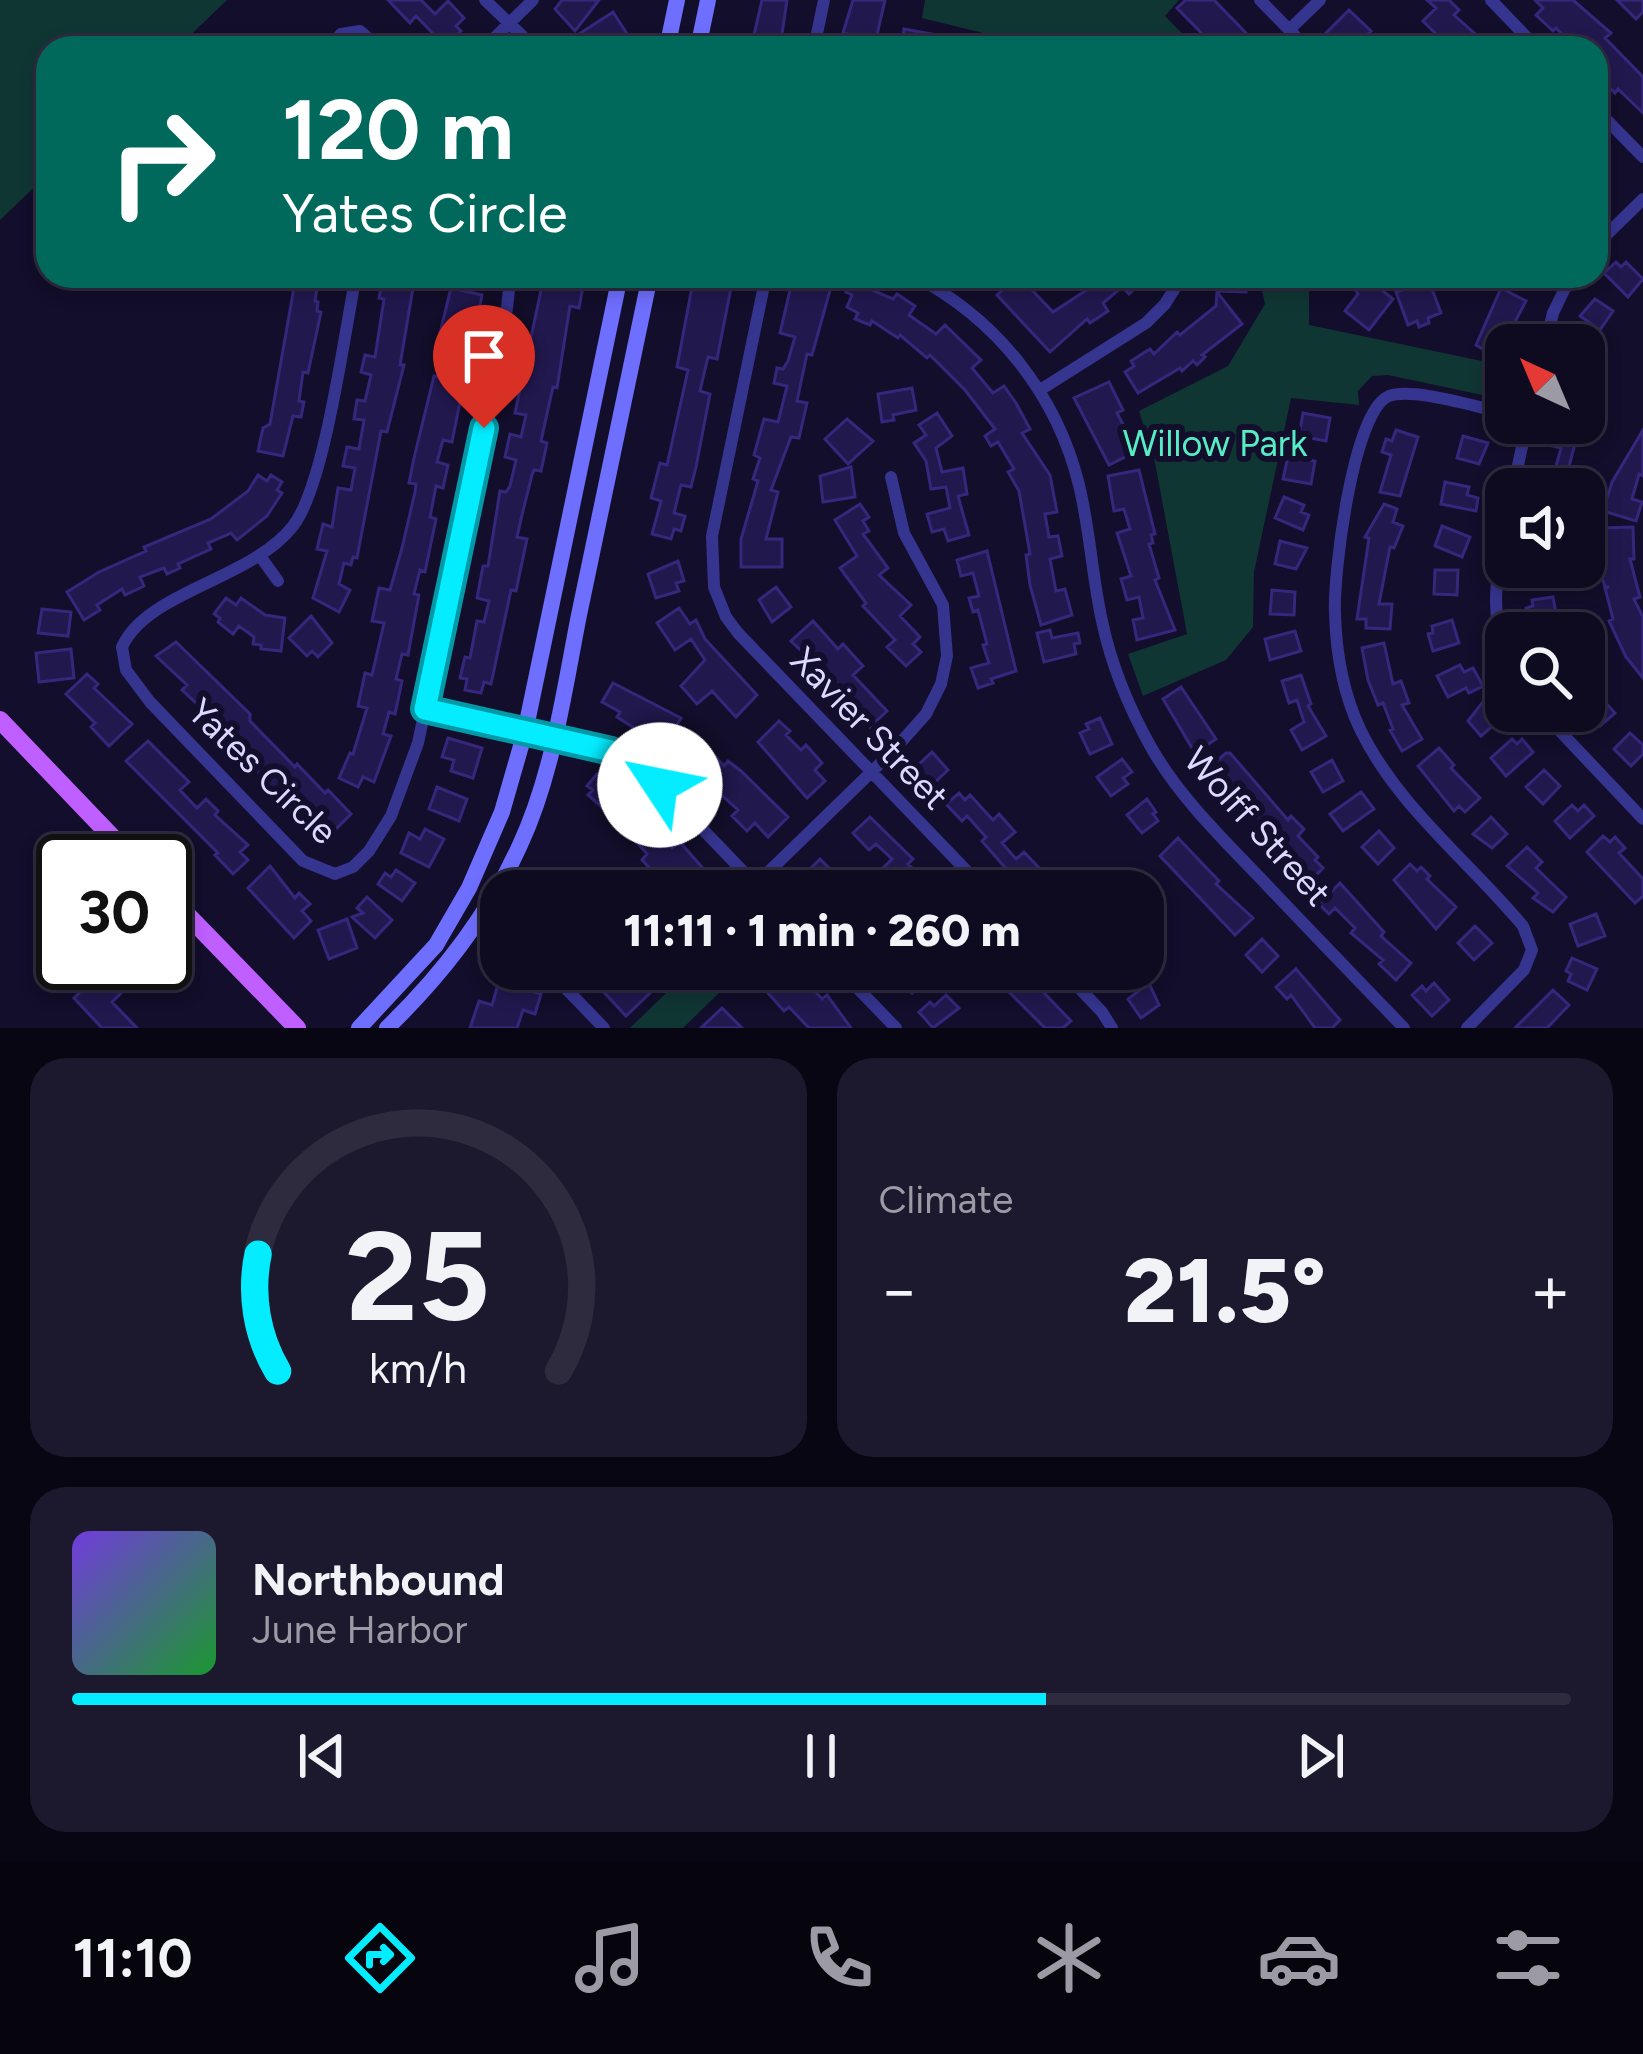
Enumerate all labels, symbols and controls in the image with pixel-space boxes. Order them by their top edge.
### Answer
text: 120 m [282,79,514,180]
icon: right [84,84,240,240]
text: Yates Circle [282,181,567,246]
pin [433,305,535,428]
icon: arrive [451,323,517,389]
north arrow [1485,324,1605,444]
map controls [1485,324,1605,732]
park label: Willow Park [1123,422,1308,465]
button: sound [1485,468,1605,588]
button: search [1485,612,1605,732]
street label: Xavier Street [782,639,957,818]
street label: Yates Circle [179,690,346,853]
position arrow [597,722,723,848]
street label: Wolff Street [1175,738,1340,914]
speed limit sign: 30 [36,834,192,990]
text: 11:11 · 1 min · 260 m [624,903,1020,957]
text: Climate [879,1176,1013,1223]
text: 25 [346,1201,491,1351]
text: 21.5° [1124,1236,1326,1345]
text: − [879,1250,920,1330]
text: + [1530,1250,1571,1330]
text: km/h [369,1341,467,1393]
text: Northbound [252,1552,505,1606]
text: June Harbor [252,1606,468,1653]
icon: previous [289,1723,355,1789]
icon: pause [788,1723,854,1789]
icon: next [1288,1723,1354,1789]
icon: directions [338,1916,422,2000]
icon: music [568,1916,652,2000]
icon: phone [797,1916,881,2000]
icon: climate [1027,1916,1111,2000]
icon: car [1257,1916,1341,2000]
icon: filters [1486,1916,1570,2000]
text: 11:10 [73,1926,192,1991]

